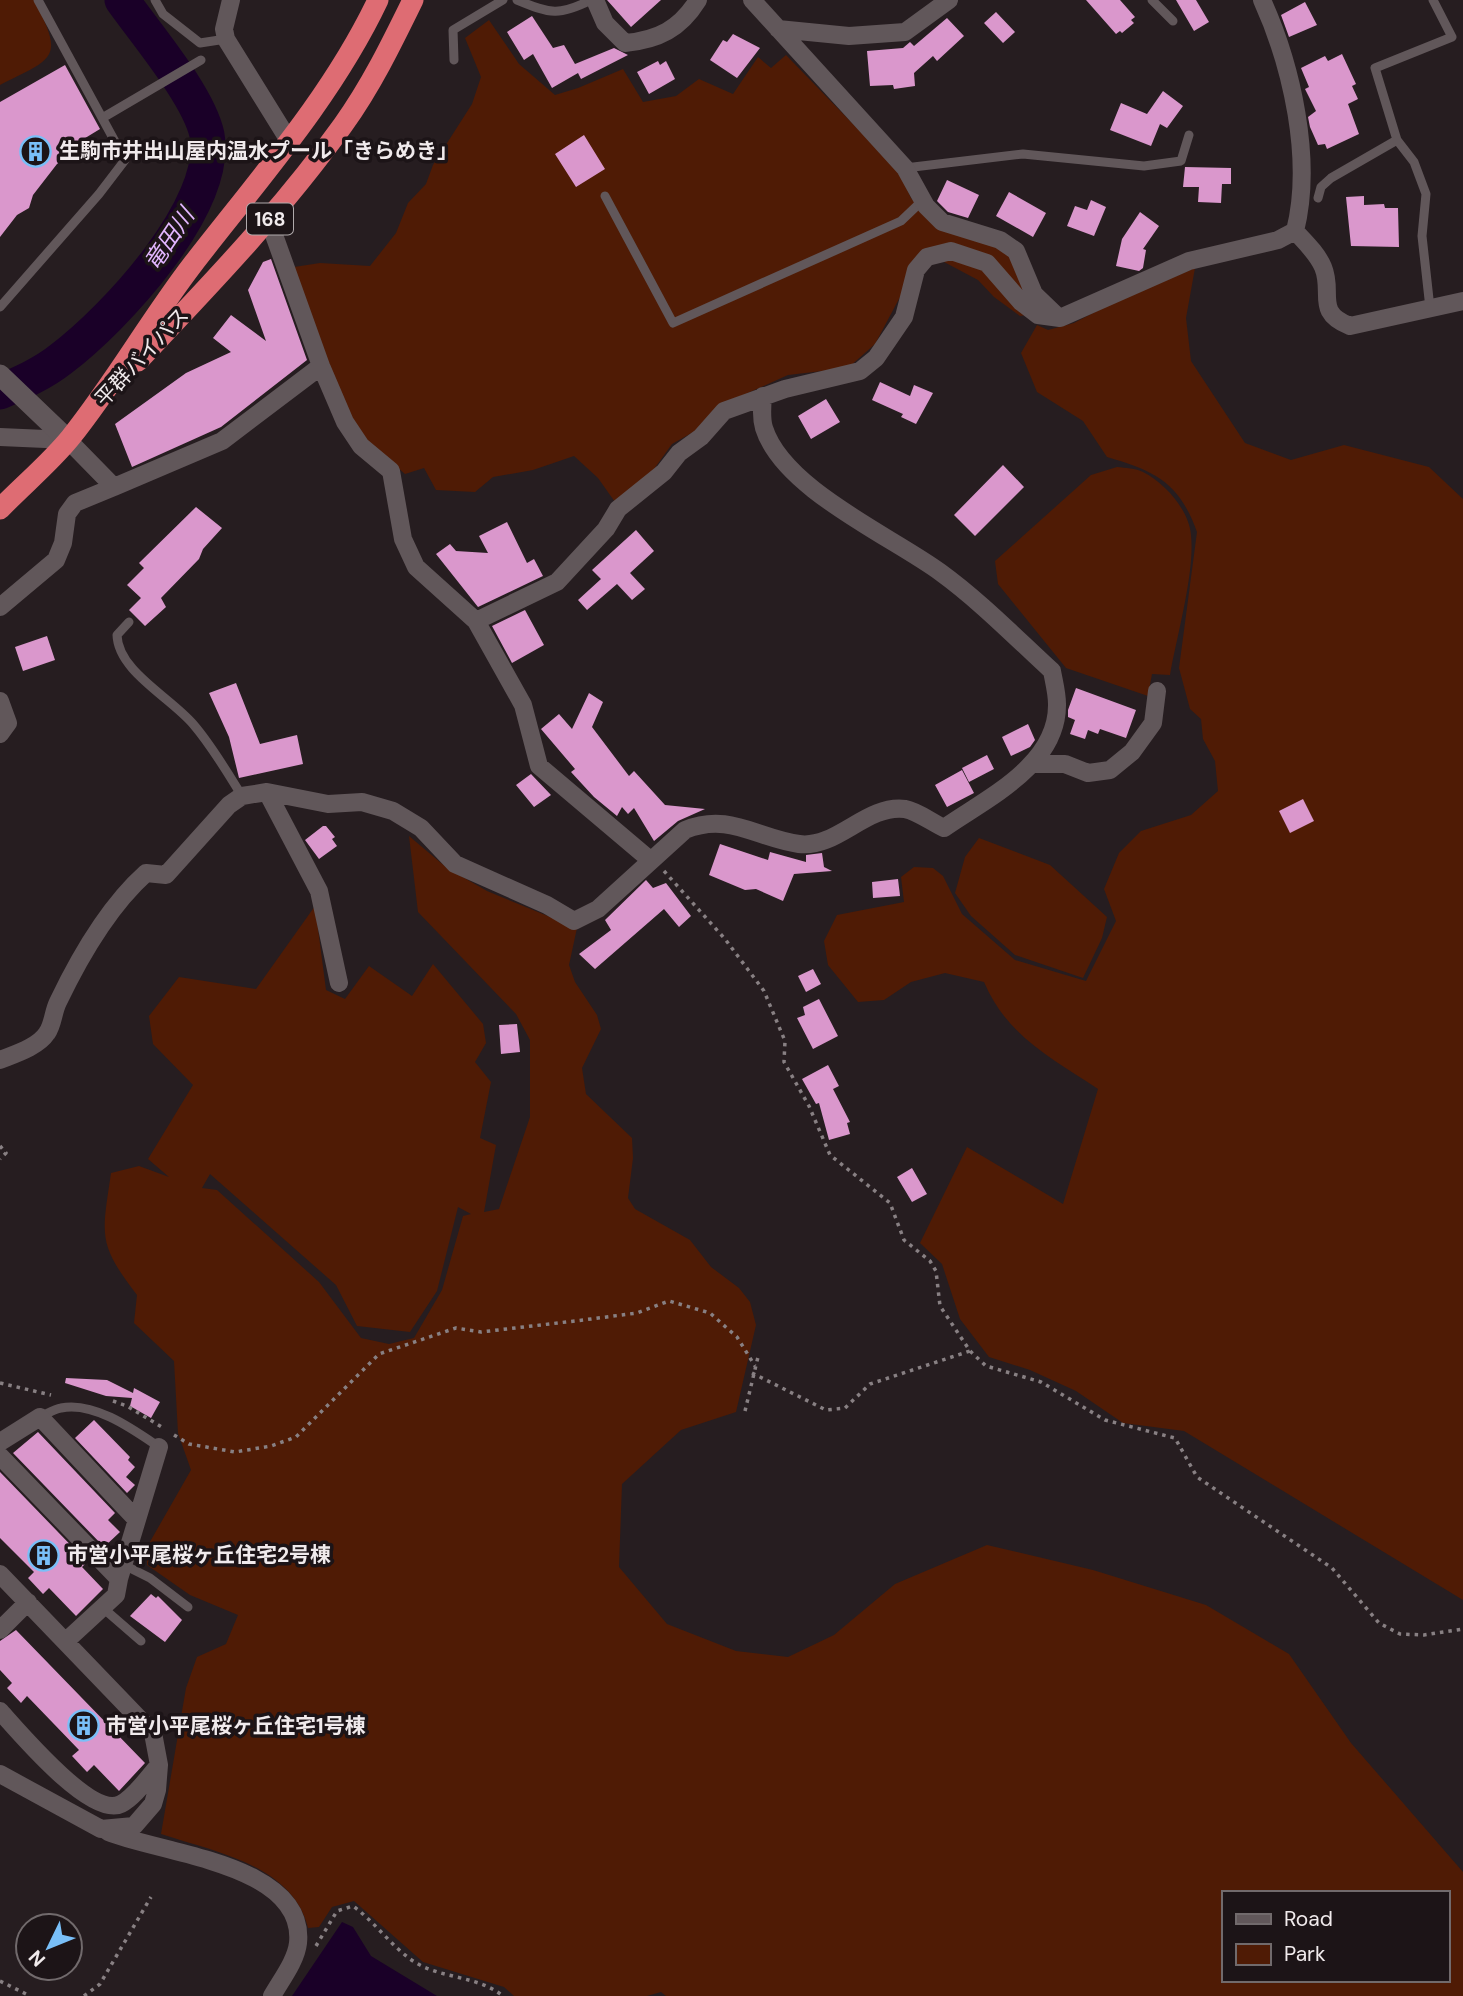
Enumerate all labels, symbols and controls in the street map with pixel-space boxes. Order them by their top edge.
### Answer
building icon: 生駒市井出山屋内温水プール「きらめき」 [19,134,53,168]
place label: 生駒市井出山屋内温水プール「きらめき」 [59,137,458,165]
water label: 竜田川 [137,200,202,276]
road number: 168 [247,204,293,234]
street label: 平群バイパス [89,302,195,412]
building icon: 市営小平尾桜ヶ丘住宅2号棟 [27,1538,61,1572]
place label: 市営小平尾桜ヶ丘住宅2号棟 [67,1541,331,1569]
building icon: 市営小平尾桜ヶ丘住宅1号棟 [66,1709,100,1743]
place label: 市営小平尾桜ヶ丘住宅1号棟 [106,1712,366,1740]
legend [1222,1891,1449,1982]
text: Road [1284,1905,1333,1933]
north arrow [14,1912,84,1982]
text: Park [1284,1940,1326,1968]
text: N [23,1945,51,1972]

